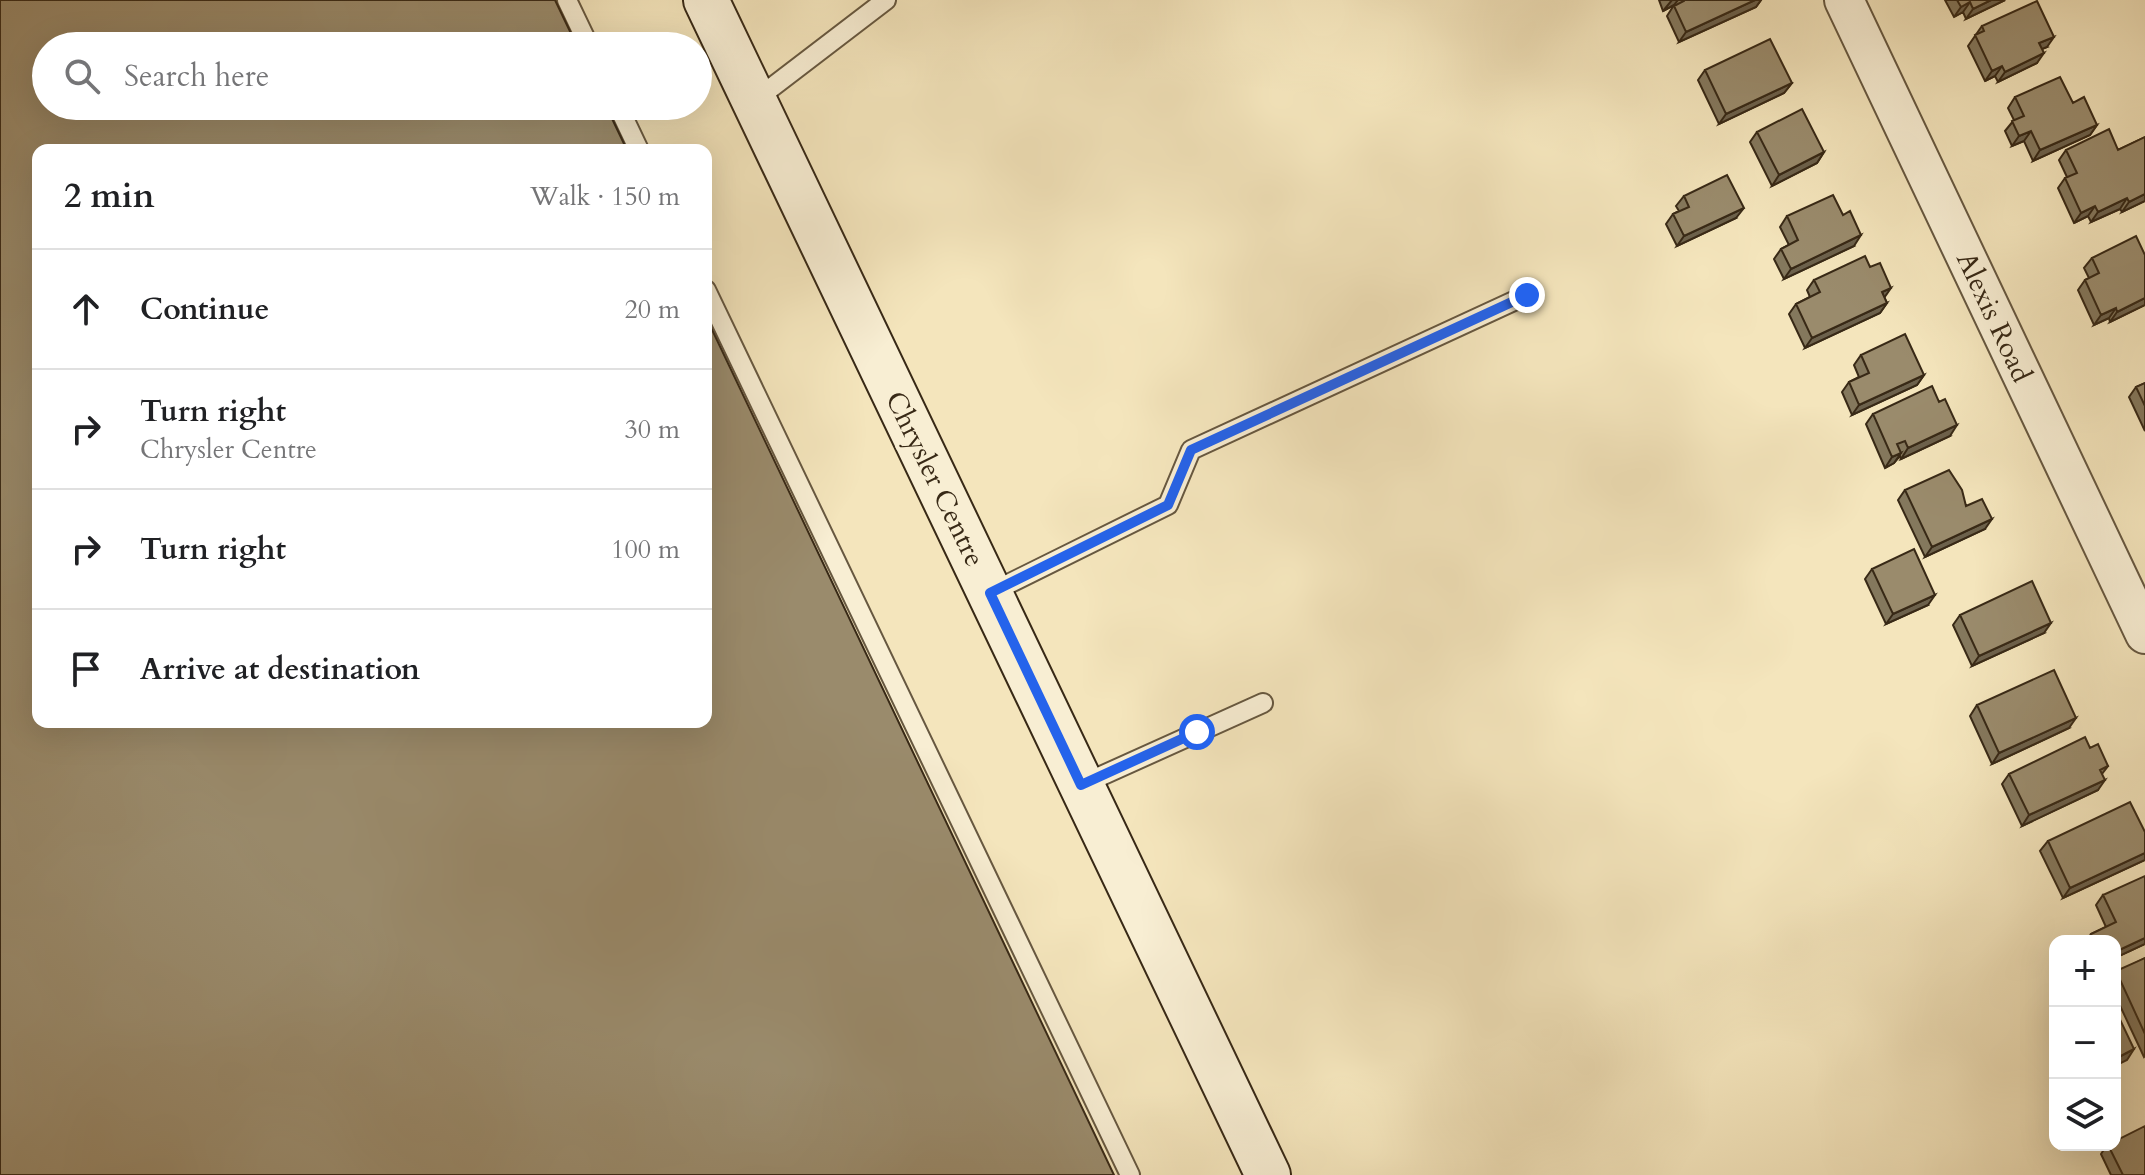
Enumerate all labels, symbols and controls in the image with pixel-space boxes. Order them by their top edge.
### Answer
search box [32,32,712,120]
icon: search [60,54,104,98]
text: Search here [124,56,269,97]
text: 2 min [64,173,155,219]
text: Walk · 150 m [530,179,680,214]
street label: Alexis Road [1947,246,2041,389]
route end [1509,277,1545,313]
icon: ahead [64,287,108,331]
text: Continue [140,289,269,330]
text: 20 m [624,292,680,327]
street label: Chrysler Centre [876,385,994,573]
text: Turn right [140,391,286,432]
icon: right [64,407,108,451]
text: 30 m [624,412,680,447]
text: Chrysler Centre [140,432,317,467]
icon: right [64,527,108,571]
text: Turn right [140,529,286,570]
text: 100 m [611,532,680,567]
icon: arrive [64,647,108,691]
text: Arrive at destination [140,649,420,690]
route start [1179,714,1215,750]
map controls [2049,935,2121,1151]
button: + [2049,935,2121,1007]
button: − [2049,1007,2121,1079]
button: layers [2049,1079,2121,1151]

